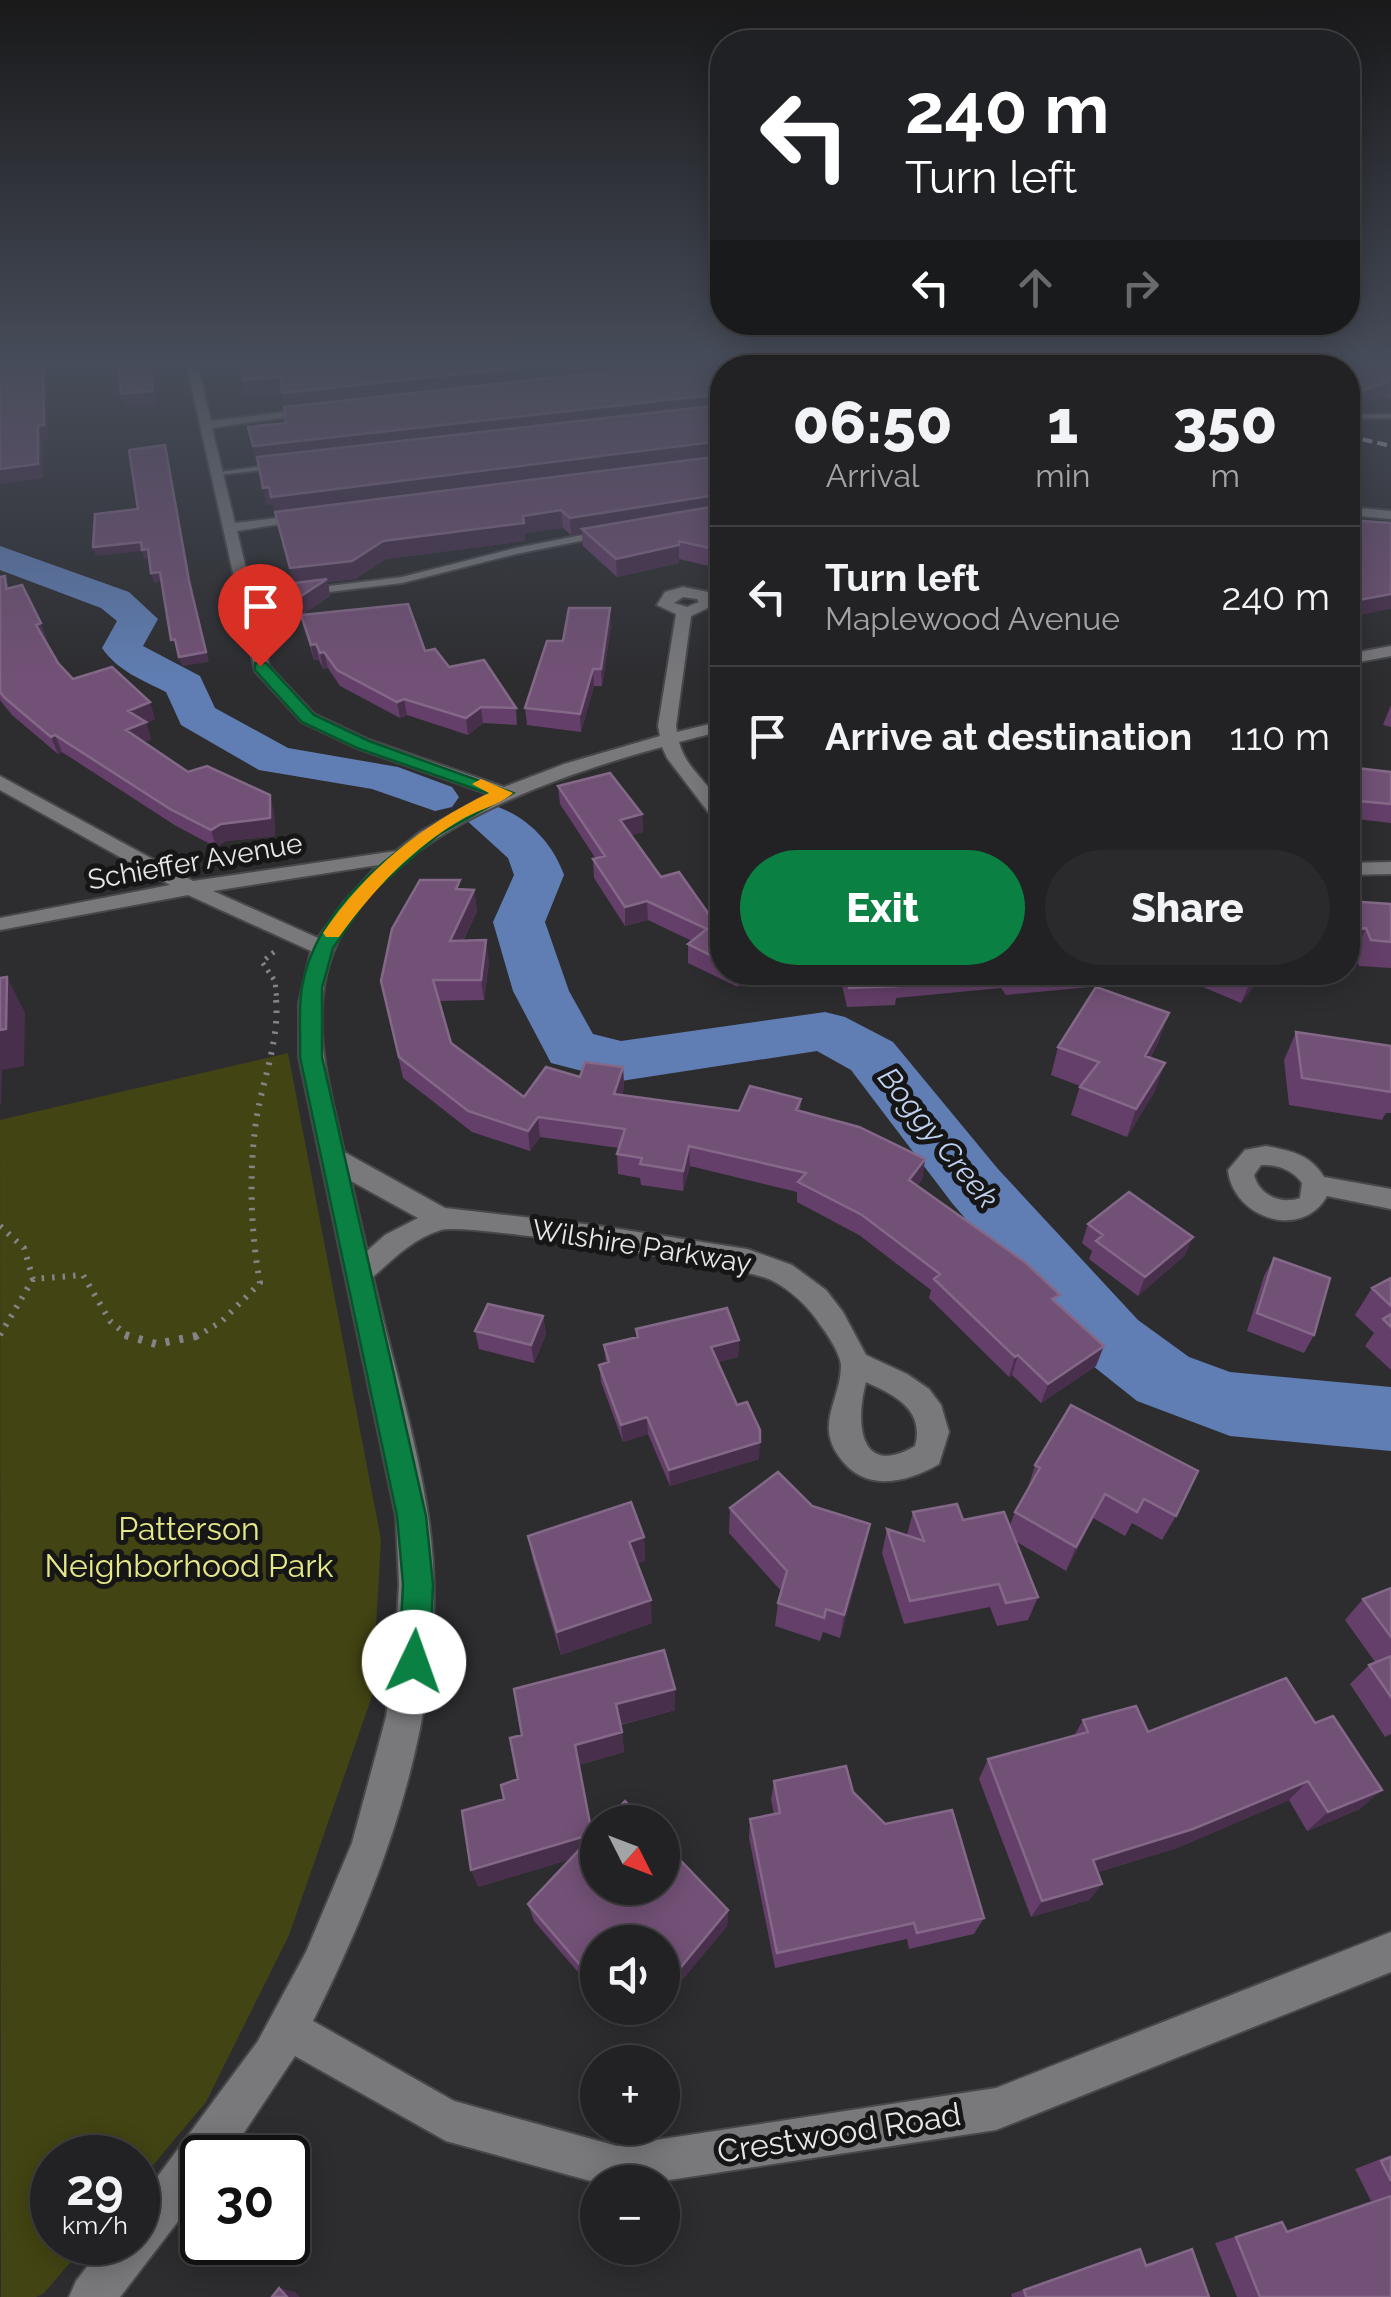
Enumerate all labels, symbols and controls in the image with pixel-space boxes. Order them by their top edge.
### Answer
text: 240 m [905,67,1109,149]
icon: left [740,70,870,200]
text: Turn left [905,151,1077,204]
icon: left [903,260,958,315]
icon: ahead [1008,260,1063,315]
icon: right [1113,260,1168,315]
text: 06:50 [793,387,953,457]
text: 1 [1047,387,1078,457]
text: 350 [1173,387,1277,457]
text: Arrival [826,457,920,494]
text: min [1035,457,1090,494]
text: m [1210,457,1240,494]
text: Turn left [825,555,980,600]
pin [218,564,303,667]
icon: left [740,569,795,624]
text: 240 m [1222,574,1330,619]
icon: arrive [233,579,288,634]
text: Maplewood Avenue [825,600,1120,637]
icon: arrive [740,709,795,764]
text: Arrive at destination [825,714,1192,759]
text: 110 m [1230,714,1330,759]
street label: Schieffer Avenue [85,826,305,897]
button: Exit [740,850,1025,965]
button: Share [1045,850,1330,965]
water label: Boggy Creek [871,1060,1006,1215]
street label: Wilshire Parkway [530,1213,754,1280]
park label: Patterson Neighborhood Park [45,1510,333,1584]
position arrow [362,1610,466,1714]
north arrow [580,1805,680,1905]
map controls [580,1805,680,2265]
button: sound [580,1925,680,2025]
button: + [580,2045,680,2145]
street label: Crestwood Road [715,2095,963,2170]
speed limit sign: 30 [180,2135,310,2265]
text: 29 [66,2158,124,2217]
button: − [580,2165,680,2265]
text: km/h [62,2210,128,2240]

